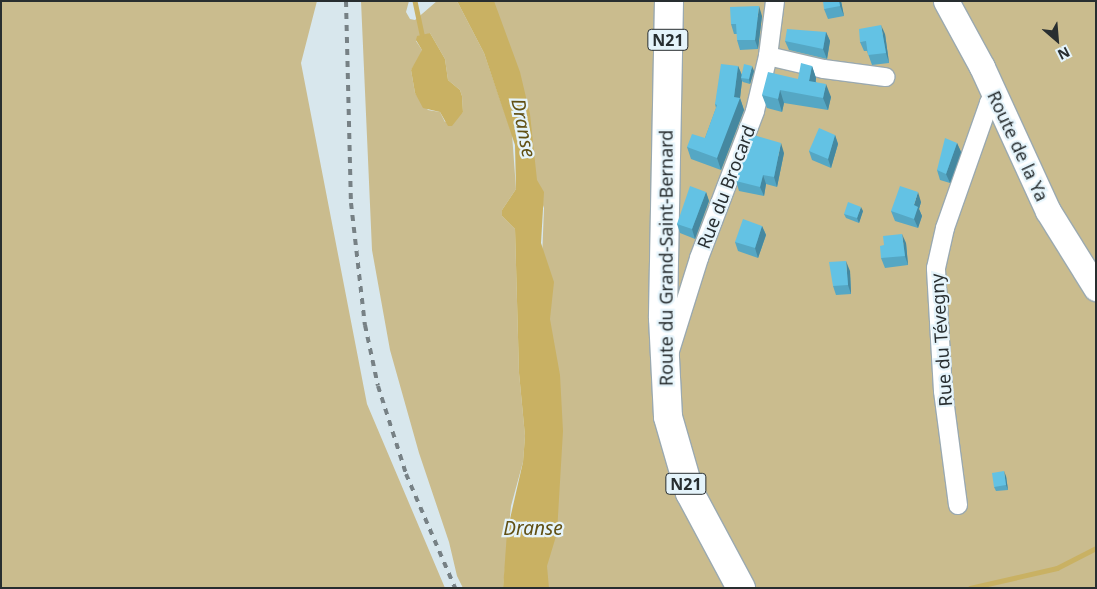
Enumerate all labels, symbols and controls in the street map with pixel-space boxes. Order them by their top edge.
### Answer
north arrow [1032,15,1082,65]
road number: N21 [647,26,689,54]
text: N [1055,43,1073,65]
street label: Route de la Ya [983,87,1053,205]
water label: Dranse [506,97,540,159]
street label: Rue du Brocard [693,122,759,252]
street label: Route du Grand-Saint-Bernard [655,130,677,386]
street label: Rue du Tévegny [926,273,956,407]
road number: N21 [665,470,707,498]
water label: Dranse [503,518,563,540]

